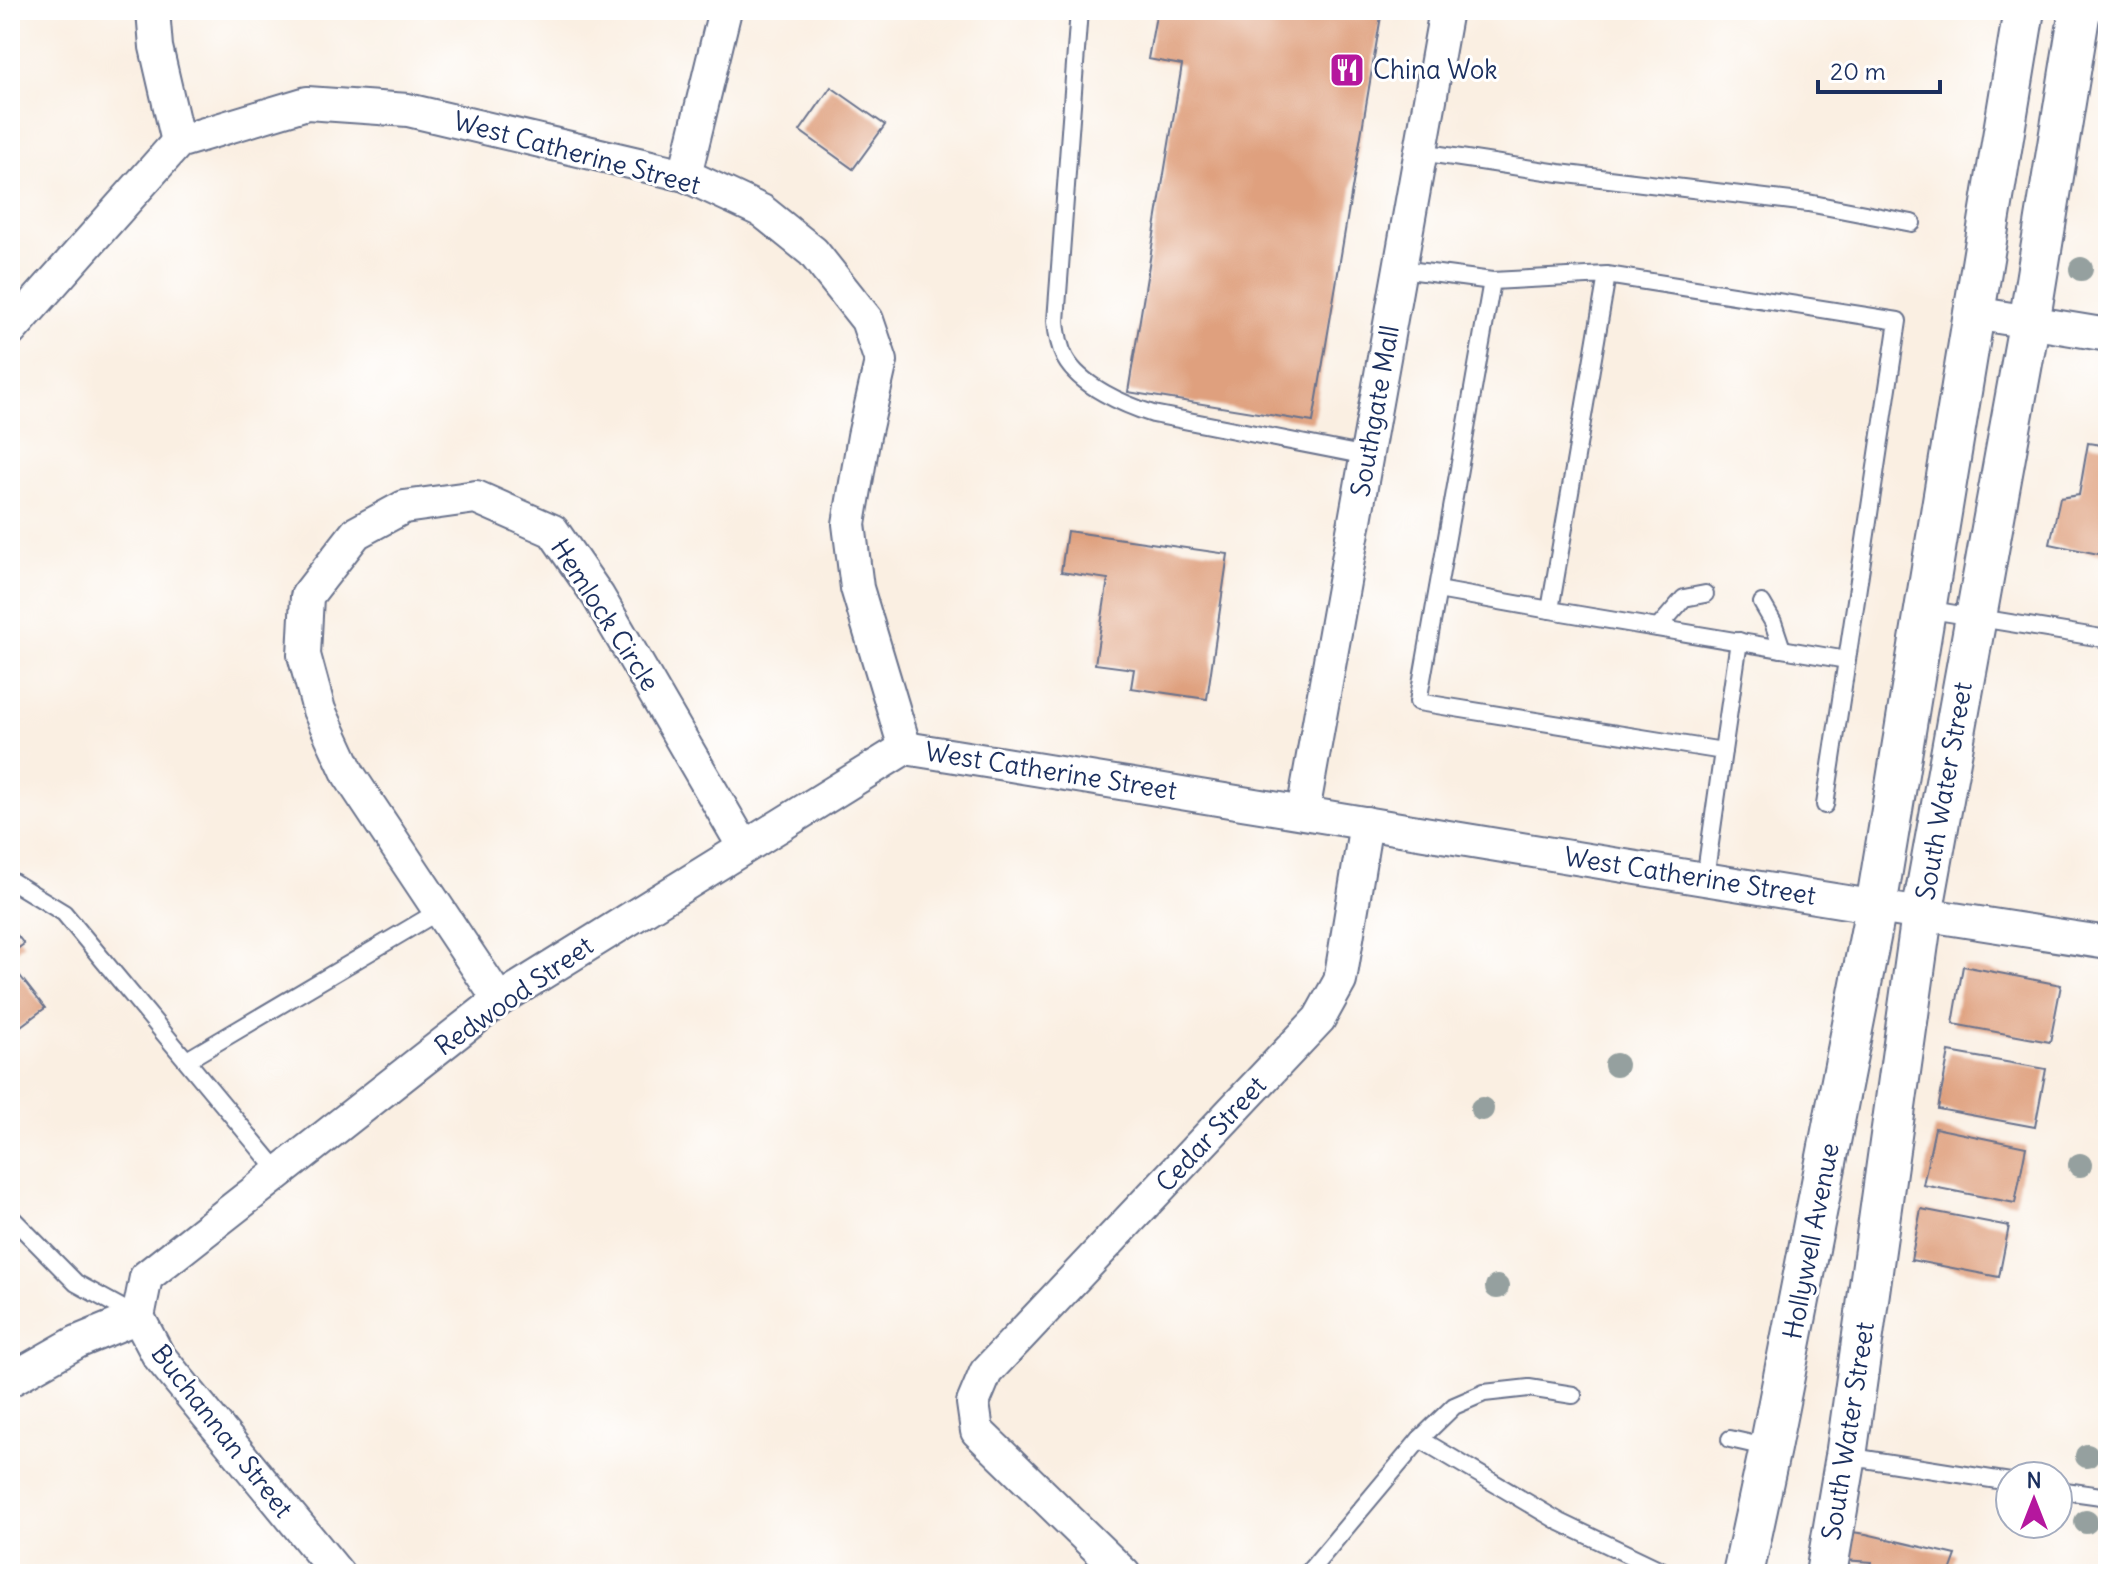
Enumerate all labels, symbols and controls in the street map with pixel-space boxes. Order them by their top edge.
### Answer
scale bar [1818,44,1940,94]
restaurant icon: China Wok [1328,51,1366,89]
place label: China Wok [1373,53,1498,86]
text: 20 m [1830,56,1886,86]
street label: West Catherine Street [450,104,704,201]
street label: Southgate Mall [1343,323,1406,499]
street label: Hemlock Circle [544,532,667,697]
street label: South Water Street [1908,679,1979,902]
street label: West Catherine Street [923,734,1179,807]
street label: West Catherine Street [1562,839,1818,912]
street label: Redwood Street [428,929,599,1062]
street label: Cedar Street [1149,1069,1273,1199]
street label: Hollywell Avenue [1775,1140,1846,1342]
street label: South Water Street [1814,1319,1881,1542]
street label: Buchannan Street [145,1337,300,1524]
north arrow [1994,1460,2074,1540]
text: N [2026,1466,2042,1494]

